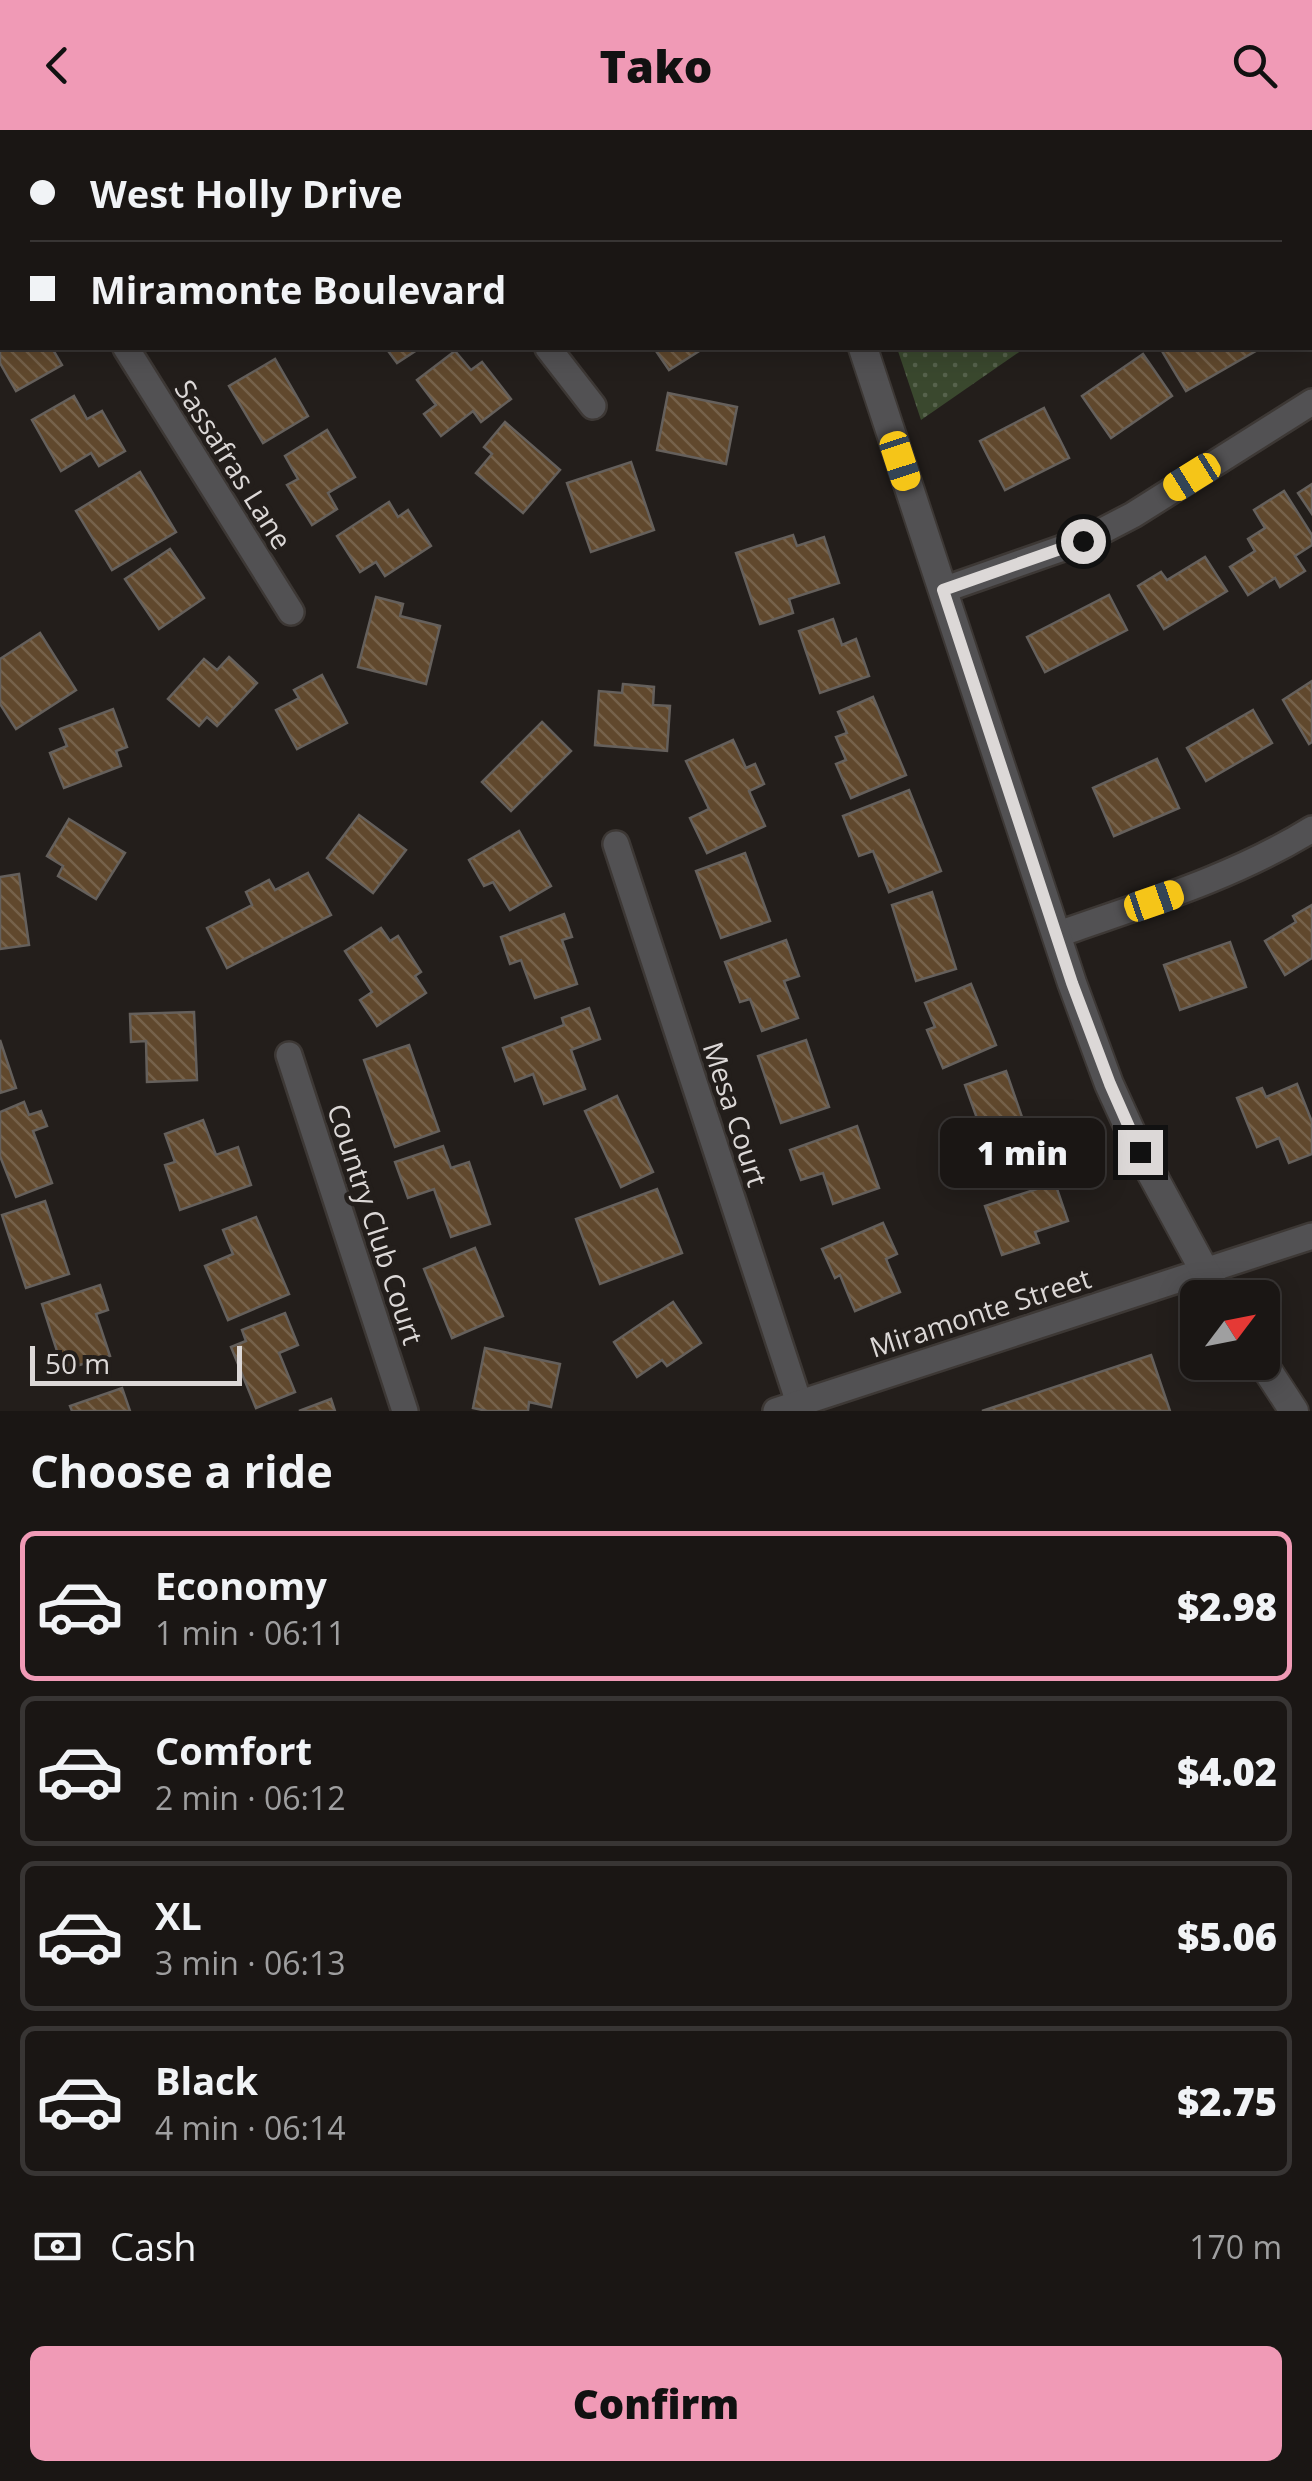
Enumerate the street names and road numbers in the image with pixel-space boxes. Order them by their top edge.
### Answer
street label: Sassafras Lane [167,372,301,556]
street label: Mesa Court [695,1037,777,1191]
street label: Country Club Court [319,1099,433,1349]
street label: Miramonte Street [865,1258,1095,1366]

